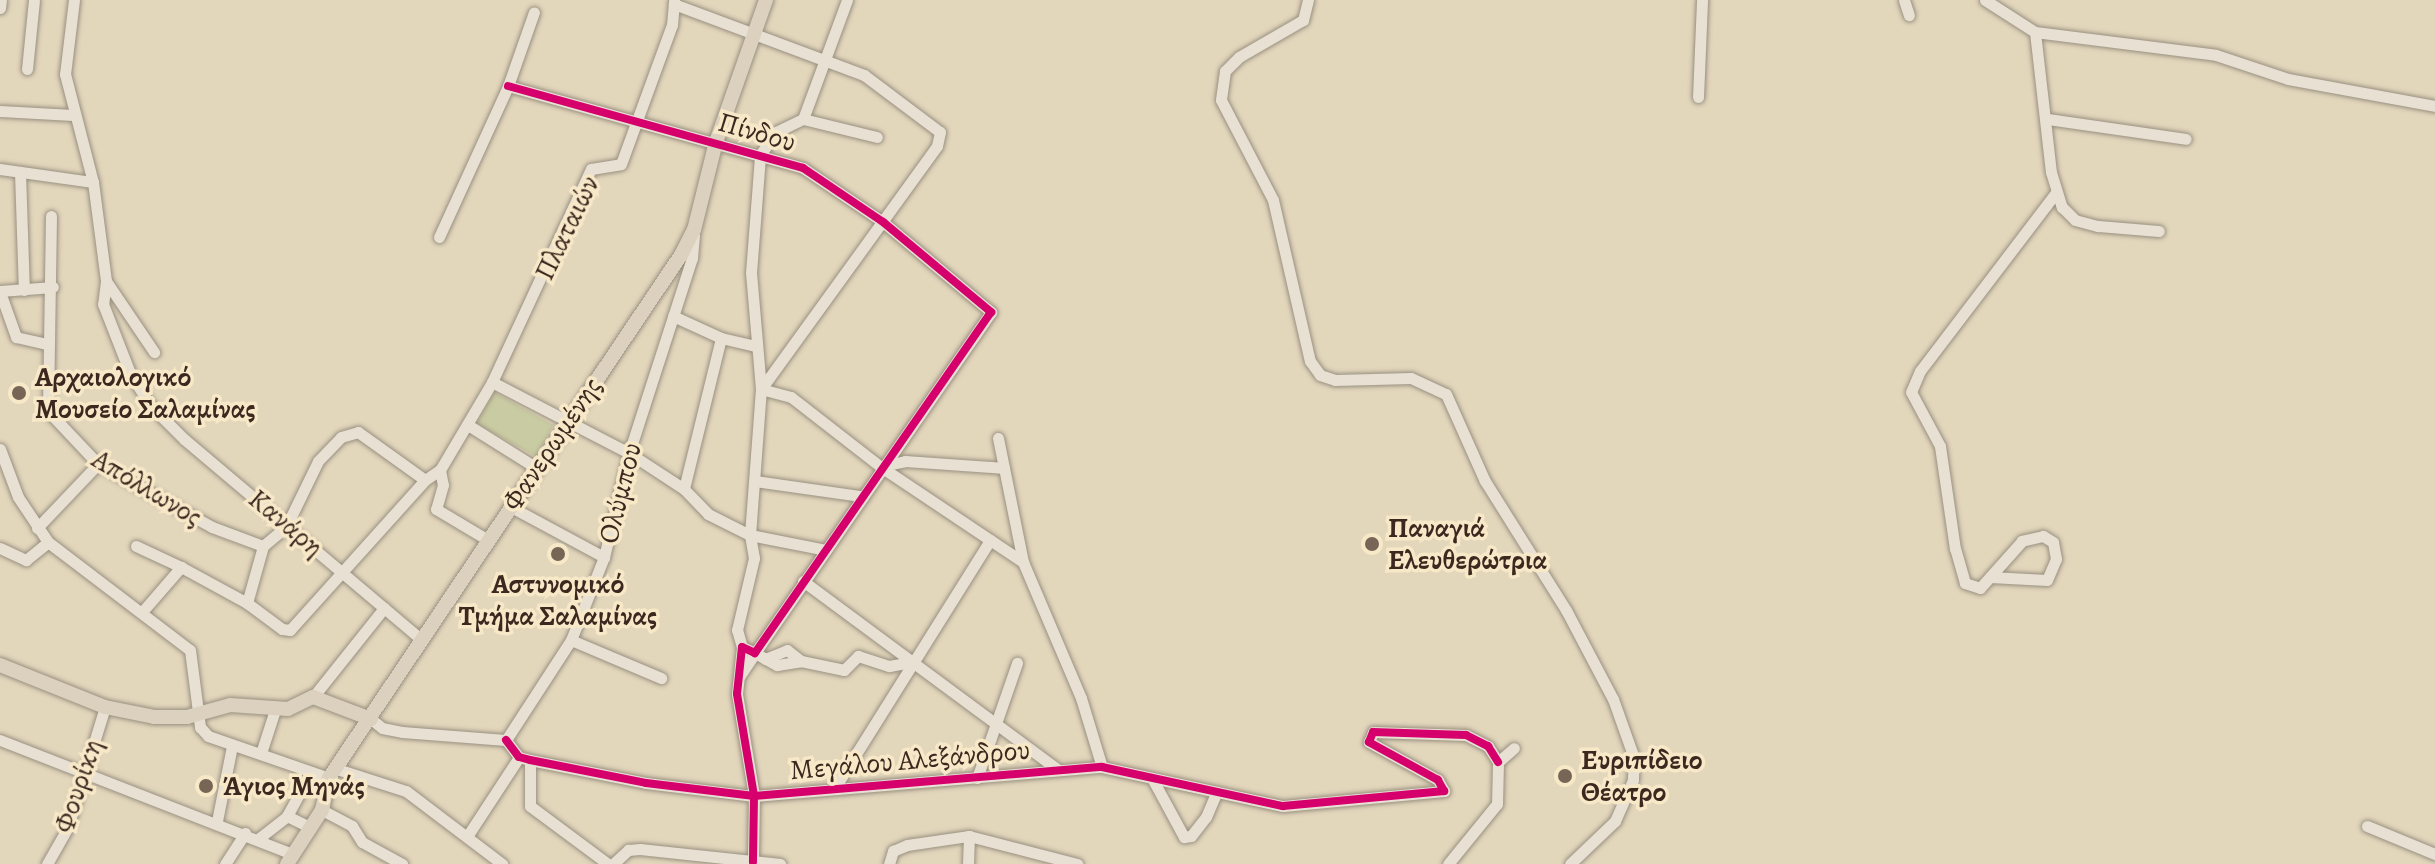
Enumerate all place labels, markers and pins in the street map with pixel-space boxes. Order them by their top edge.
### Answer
place label: Αρχαιολογικό Μουσείο Σαλαμίνας [35,360,256,426]
marker: Αρχαιολογικό Μουσείο Σαλαμίνας [10,384,28,402]
place label: Παναγιά Ελευθερώτρια [1388,511,1547,577]
marker: Παναγιά Ελευθερώτρια [1363,535,1381,553]
marker: Αστυνομικό Τμήμα Σαλαμίνας [549,545,567,563]
place label: Αστυνομικό Τμήμα Σαλαμίνας [459,567,657,633]
place label: Ευριπίδειο Θέατρο [1581,743,1703,809]
marker: Ευριπίδειο Θέατρο [1556,767,1574,785]
place label: Άγιος Μηνάς [222,769,365,803]
marker: Άγιος Μηνάς [197,777,215,795]

